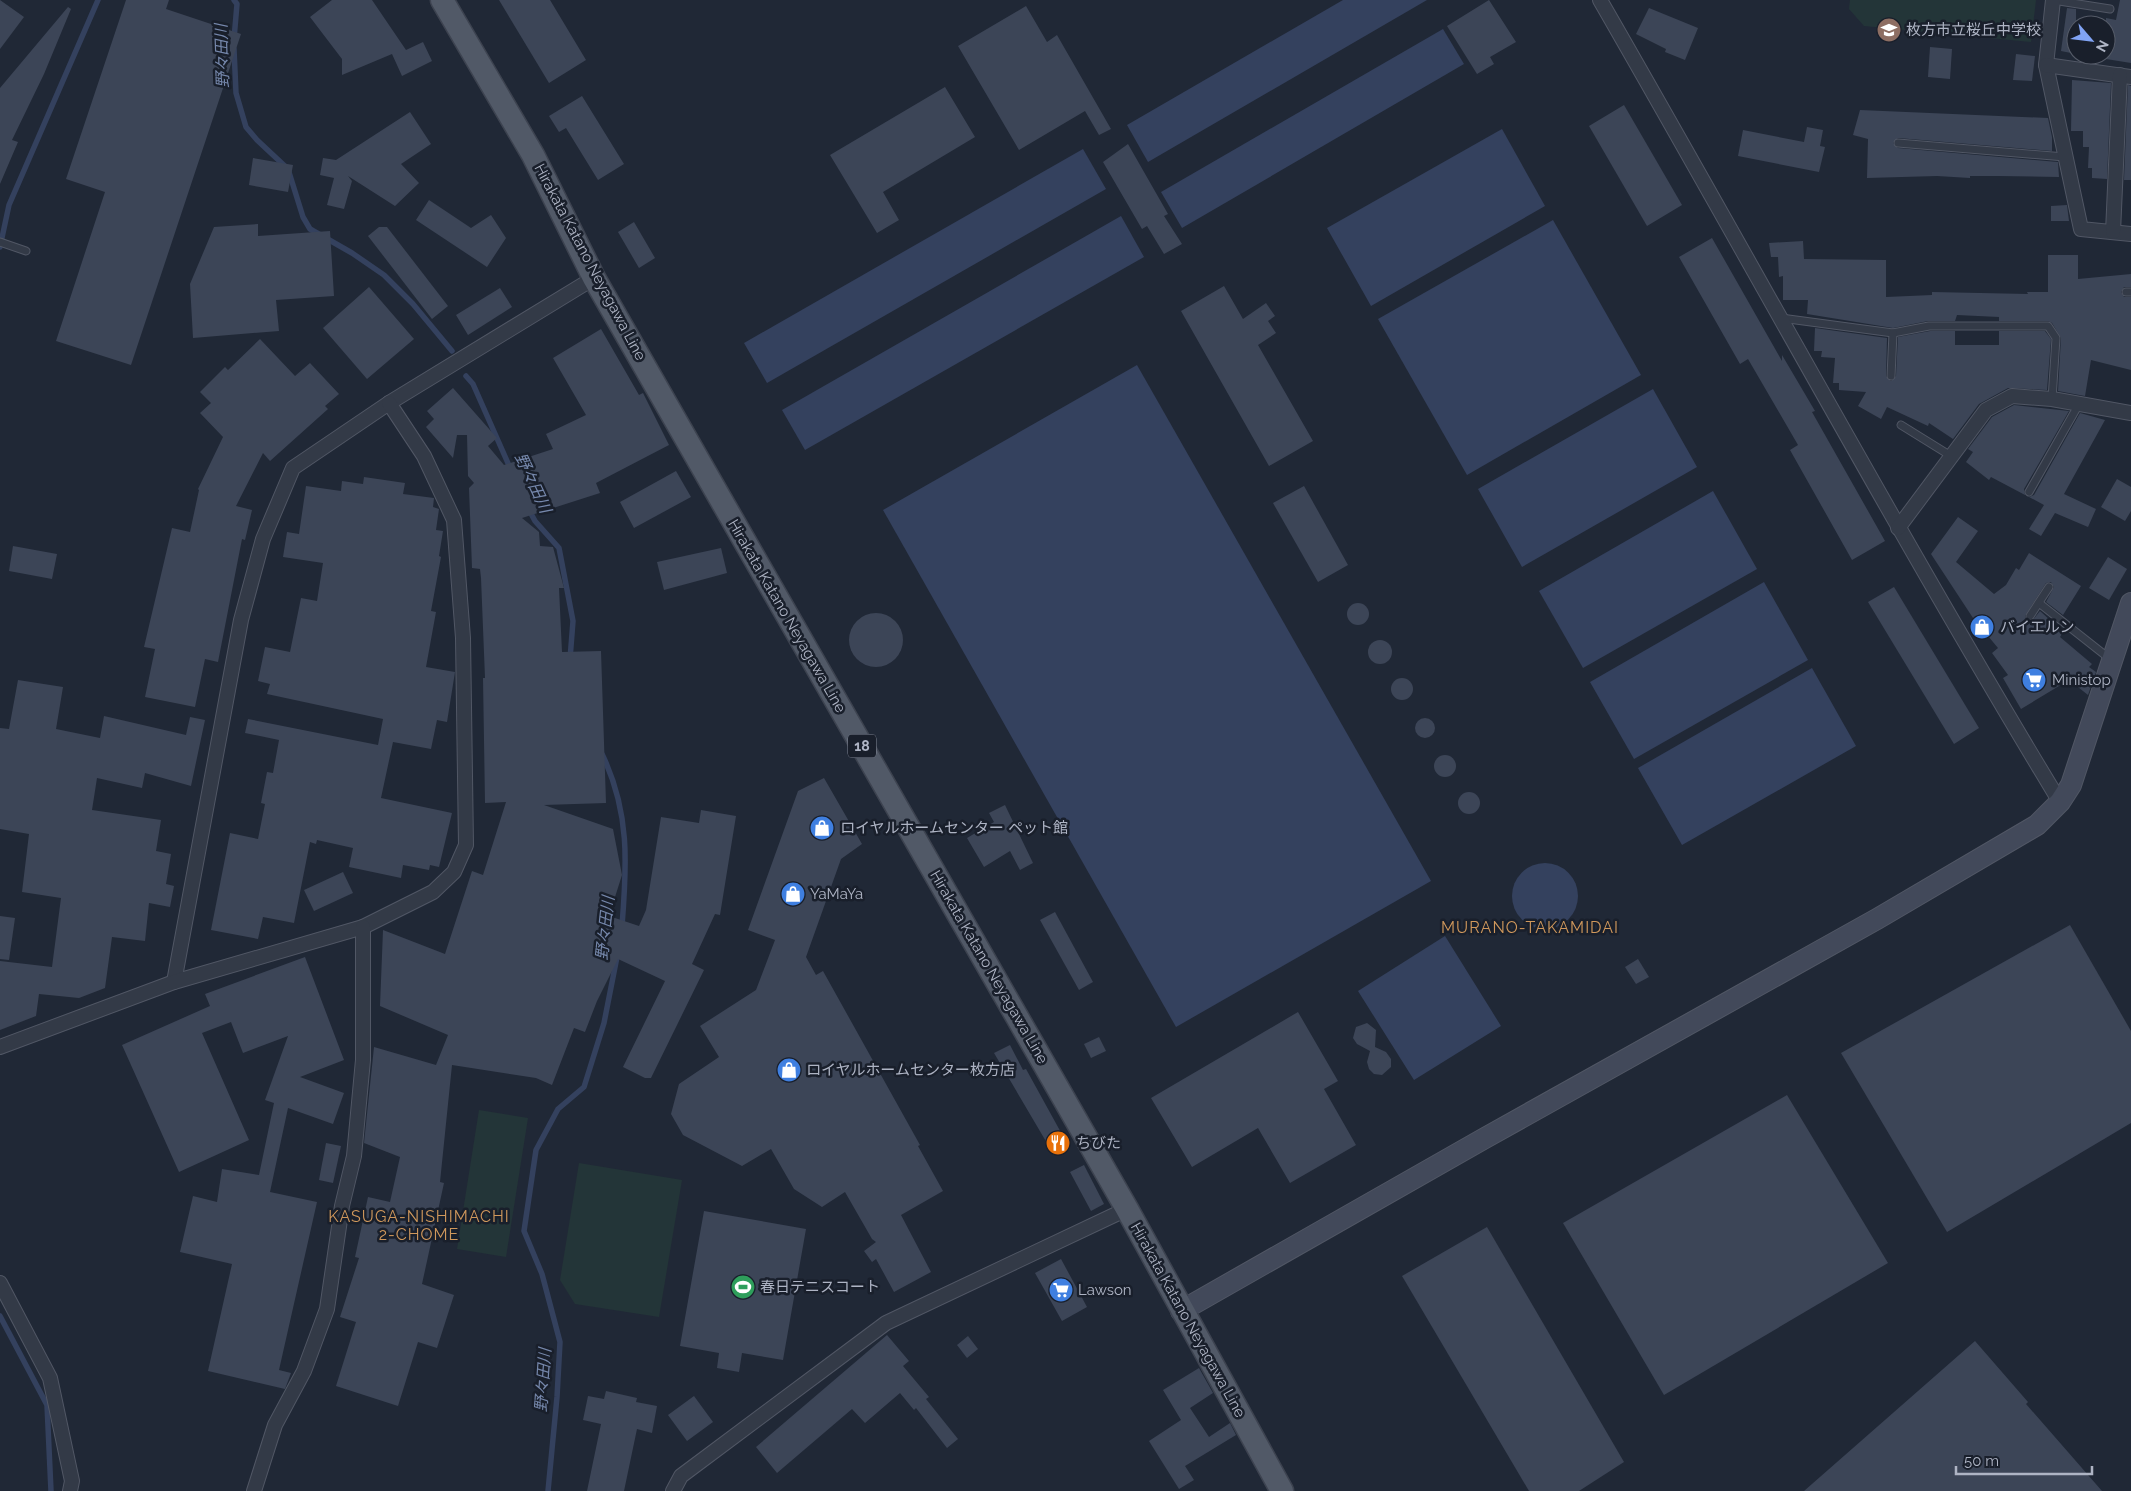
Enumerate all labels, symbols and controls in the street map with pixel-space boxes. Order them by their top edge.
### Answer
north arrow [2066,15,2116,65]
school or university icon: 枚方市立桜丘中学校 [1876,17,1902,43]
place label: 枚方市立桜丘中学校 [1906,21,2041,39]
water label: 野々田川 [211,22,233,88]
text: N [2093,38,2112,55]
street label: Hirakata Katano Neyagawa Line [530,161,650,364]
water label: 野々田川 [511,450,556,518]
street label: Hirakata Katano Neyagawa Line [724,516,850,716]
shop icon: バイエルン [1969,614,1995,640]
place label: バイエルン [2000,618,2075,636]
supermarket icon: Ministop [2021,667,2047,693]
place label: Ministop [2052,671,2111,689]
road number: 18 [848,734,876,758]
shop icon: ロイヤルホームセンター ペット館 [809,815,835,841]
place label: ロイヤルホームセンター ペット館 [840,819,1068,837]
street label: Hirakata Katano Neyagawa Line [926,867,1052,1067]
shop icon: YaMaYa [780,881,806,907]
place label: YaMaYa [810,885,863,903]
water label: 野々田川 [592,893,618,961]
district label: MURANO-TAKAMIDAI [1441,918,1619,937]
shop icon: ロイヤルホームセンター枚方店 [776,1057,802,1083]
place label: ロイヤルホームセンター枚方店 [806,1061,1015,1079]
restaurant icon: ちびた [1045,1130,1071,1156]
place label: ちびた [1076,1134,1121,1152]
district label: KASUGA-NISHIMACHI 2-CHOME [328,1207,510,1244]
street label: Hirakata Katano Neyagawa Line [1127,1219,1249,1421]
sports icon: 春日テニスコート [730,1274,756,1300]
supermarket icon: Lawson [1048,1277,1074,1303]
place label: 春日テニスコート [760,1278,880,1296]
place label: Lawson [1078,1281,1132,1299]
water label: 野々田川 [531,1345,555,1413]
scale bar [1956,1444,2092,1476]
text: 50 m [1964,1452,1999,1470]

